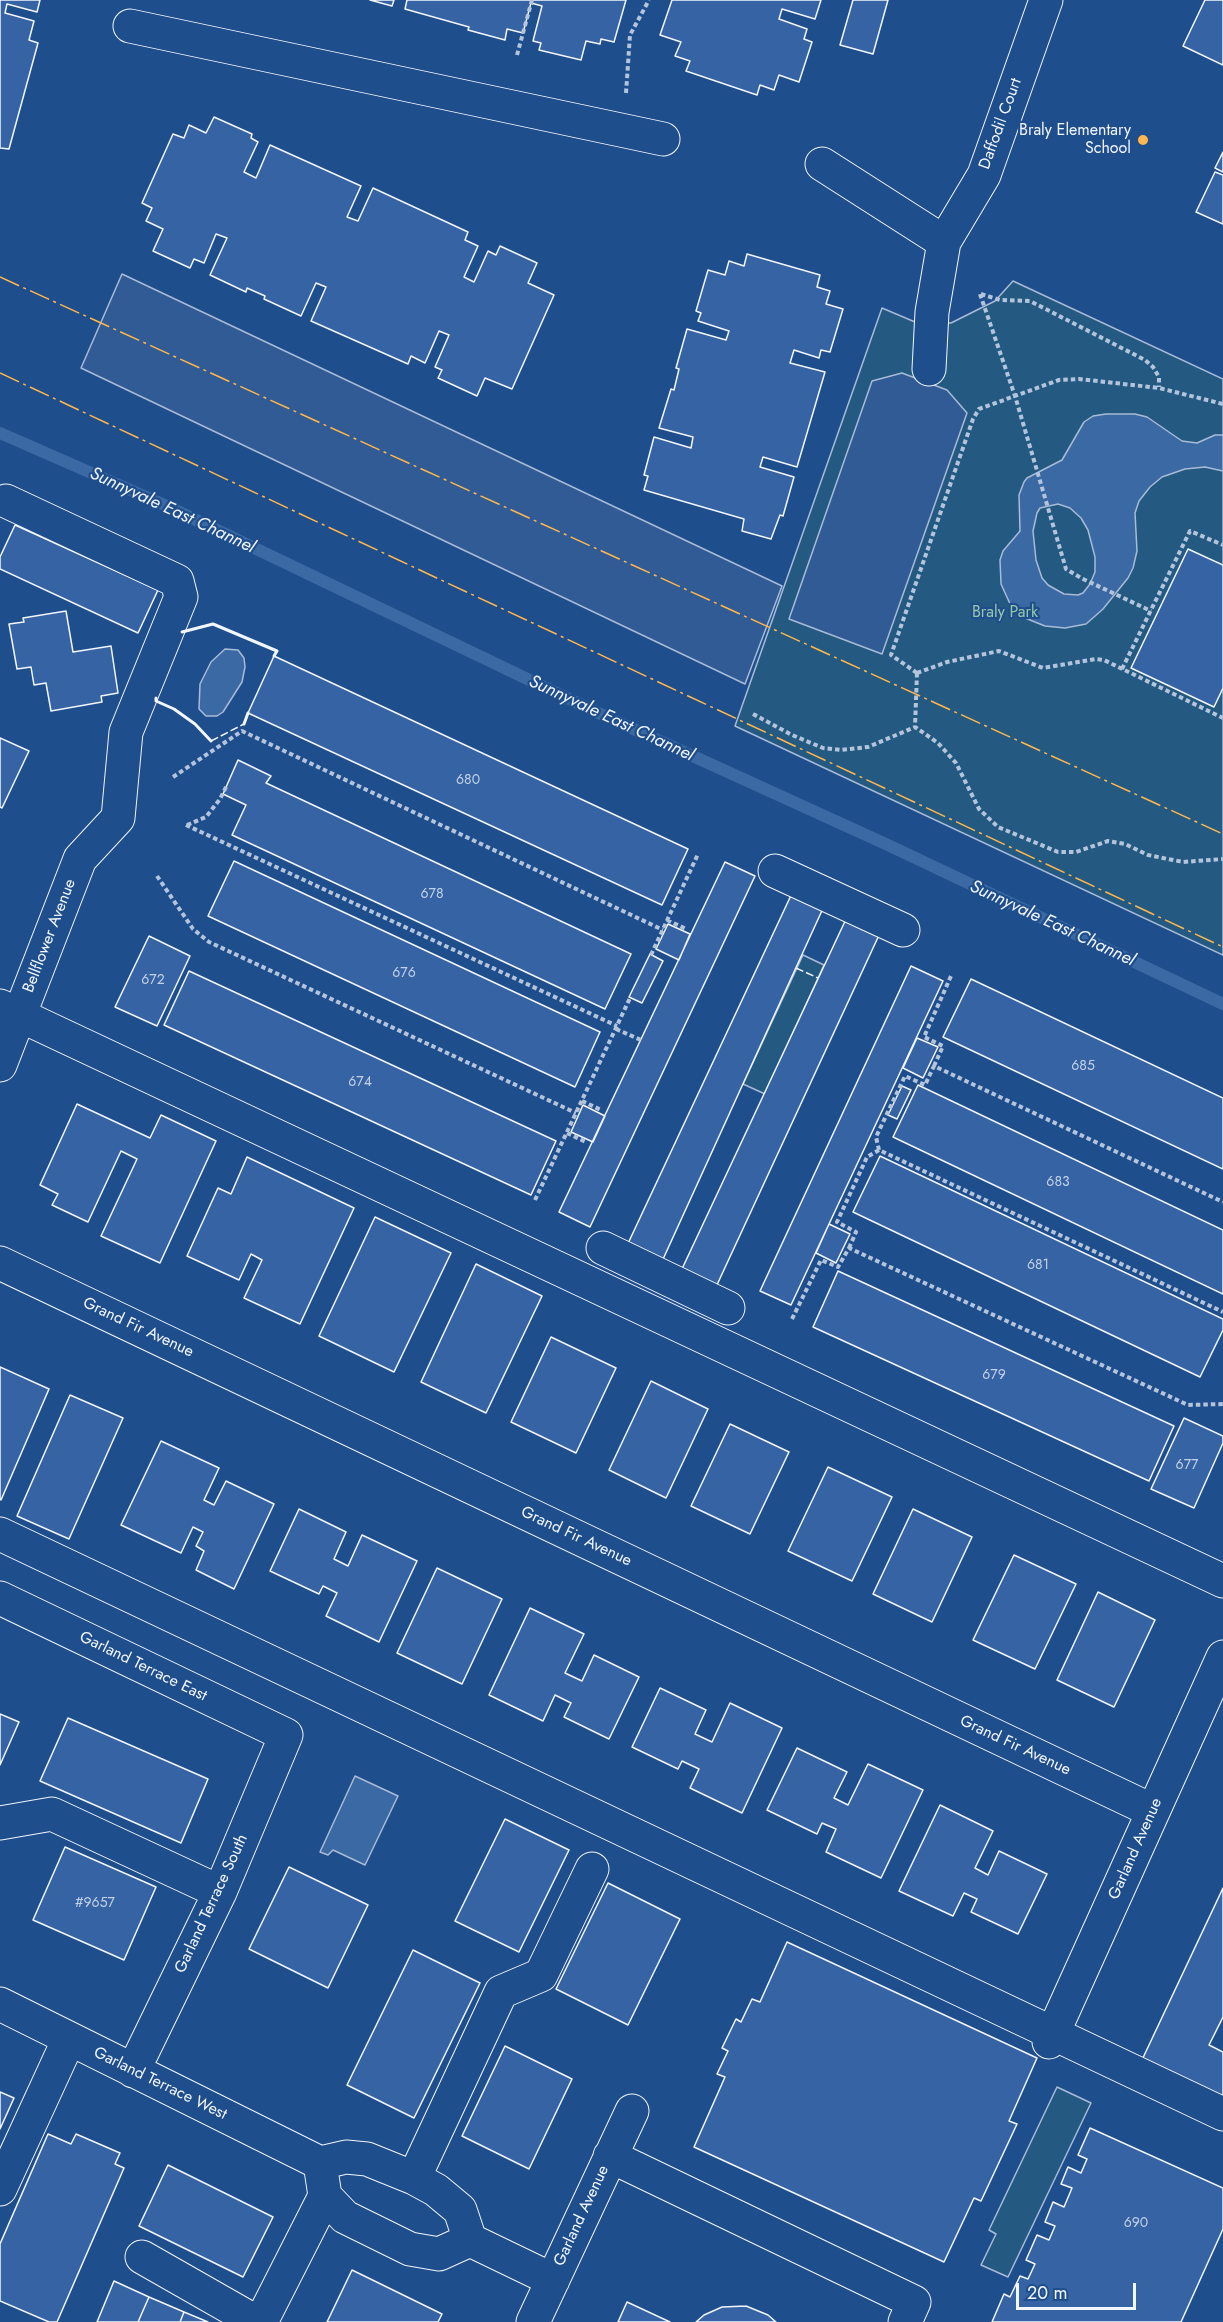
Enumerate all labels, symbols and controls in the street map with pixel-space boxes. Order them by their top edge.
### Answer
street label: Daffodil Court [976,76,1026,172]
place label: Braly Elementary School [1019,121,1131,159]
marker: Braly Elementary School [1136,133,1150,147]
water label: Sunnyvale East Channel [86,463,258,559]
park label: Braly Park [972,603,1038,623]
water label: Sunnyvale East Channel [525,671,697,767]
house number: 680 [456,773,480,789]
street label: Bellflower Avenue [19,876,81,996]
water label: Sunnyvale East Channel [966,876,1138,972]
house number: 678 [420,887,444,903]
house number: 676 [392,966,416,982]
house number: 672 [141,973,165,989]
house number: 685 [1071,1059,1095,1075]
house number: 674 [348,1075,372,1091]
house number: 683 [1046,1175,1070,1191]
house number: 681 [1027,1258,1049,1274]
street label: Grand Fir Avenue [79,1294,197,1362]
house number: 679 [982,1368,1006,1384]
house number: 677 [1176,1458,1198,1474]
street label: Grand Fir Avenue [517,1503,635,1571]
street label: Garland Terrace East [76,1628,210,1706]
street label: Grand Fir Avenue [956,1712,1074,1780]
street label: Garland Avenue [1105,1795,1167,1903]
street label: Garland Terrace South [171,1832,253,1976]
house number: #9657 [75,1896,115,1912]
street label: Garland Terrace West [90,2043,230,2125]
street label: Garland Avenue [550,2162,614,2270]
house number: 690 [1124,2216,1148,2232]
scale bar [1019,2271,1139,2309]
text: 20 m [1027,2280,1067,2306]

